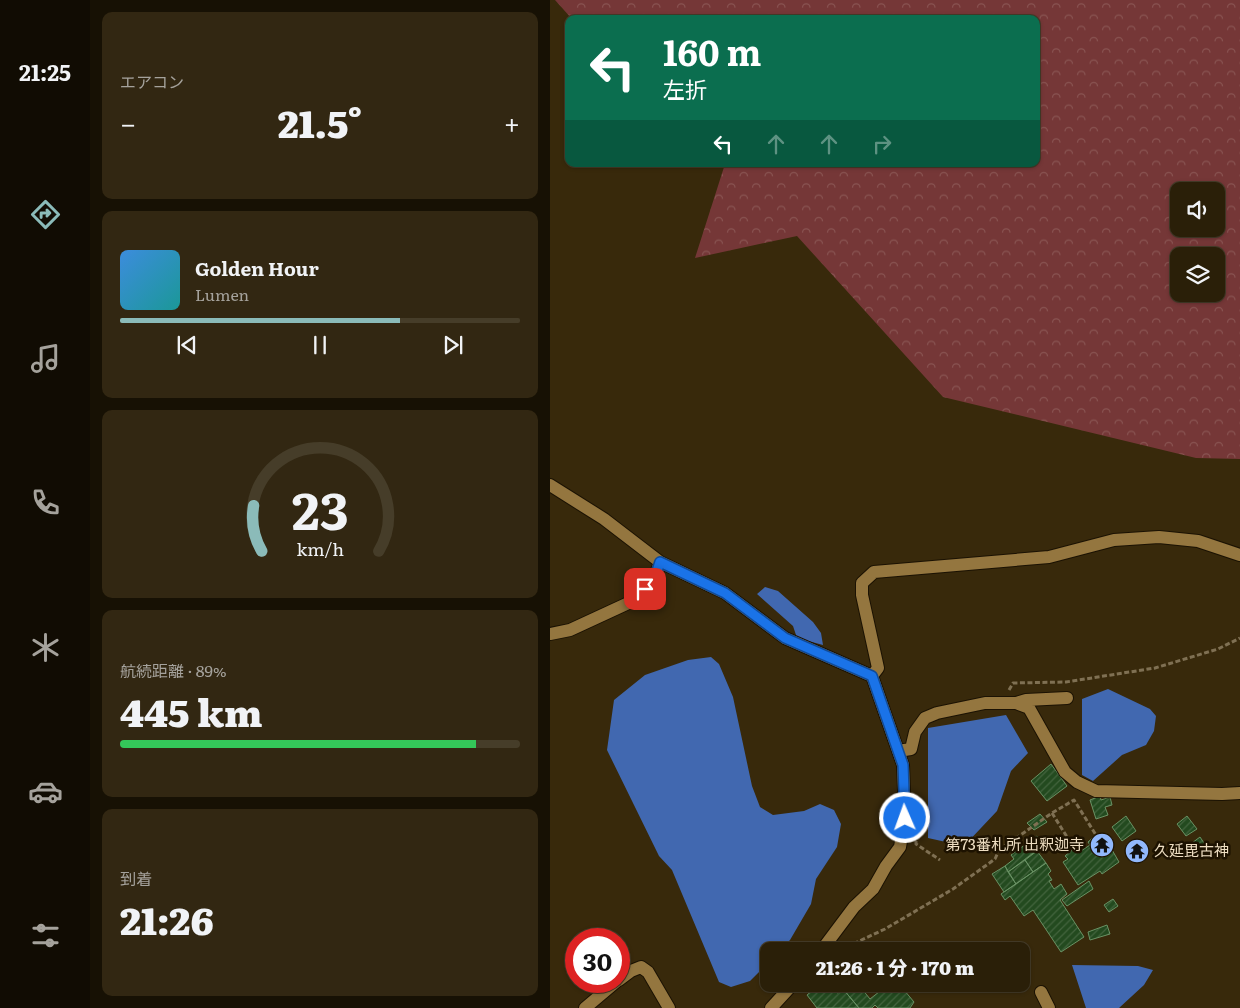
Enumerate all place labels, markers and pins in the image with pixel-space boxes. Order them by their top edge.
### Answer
pin [624,568,666,610]
place label: 第73番札所 出釈迦寺 [945,832,1084,855]
temple icon: 第73番札所 出釈迦寺 [1089,832,1115,858]
temple icon: 久延毘古神 [1124,838,1150,864]
place label: 久延毘古神 [1154,838,1229,861]

